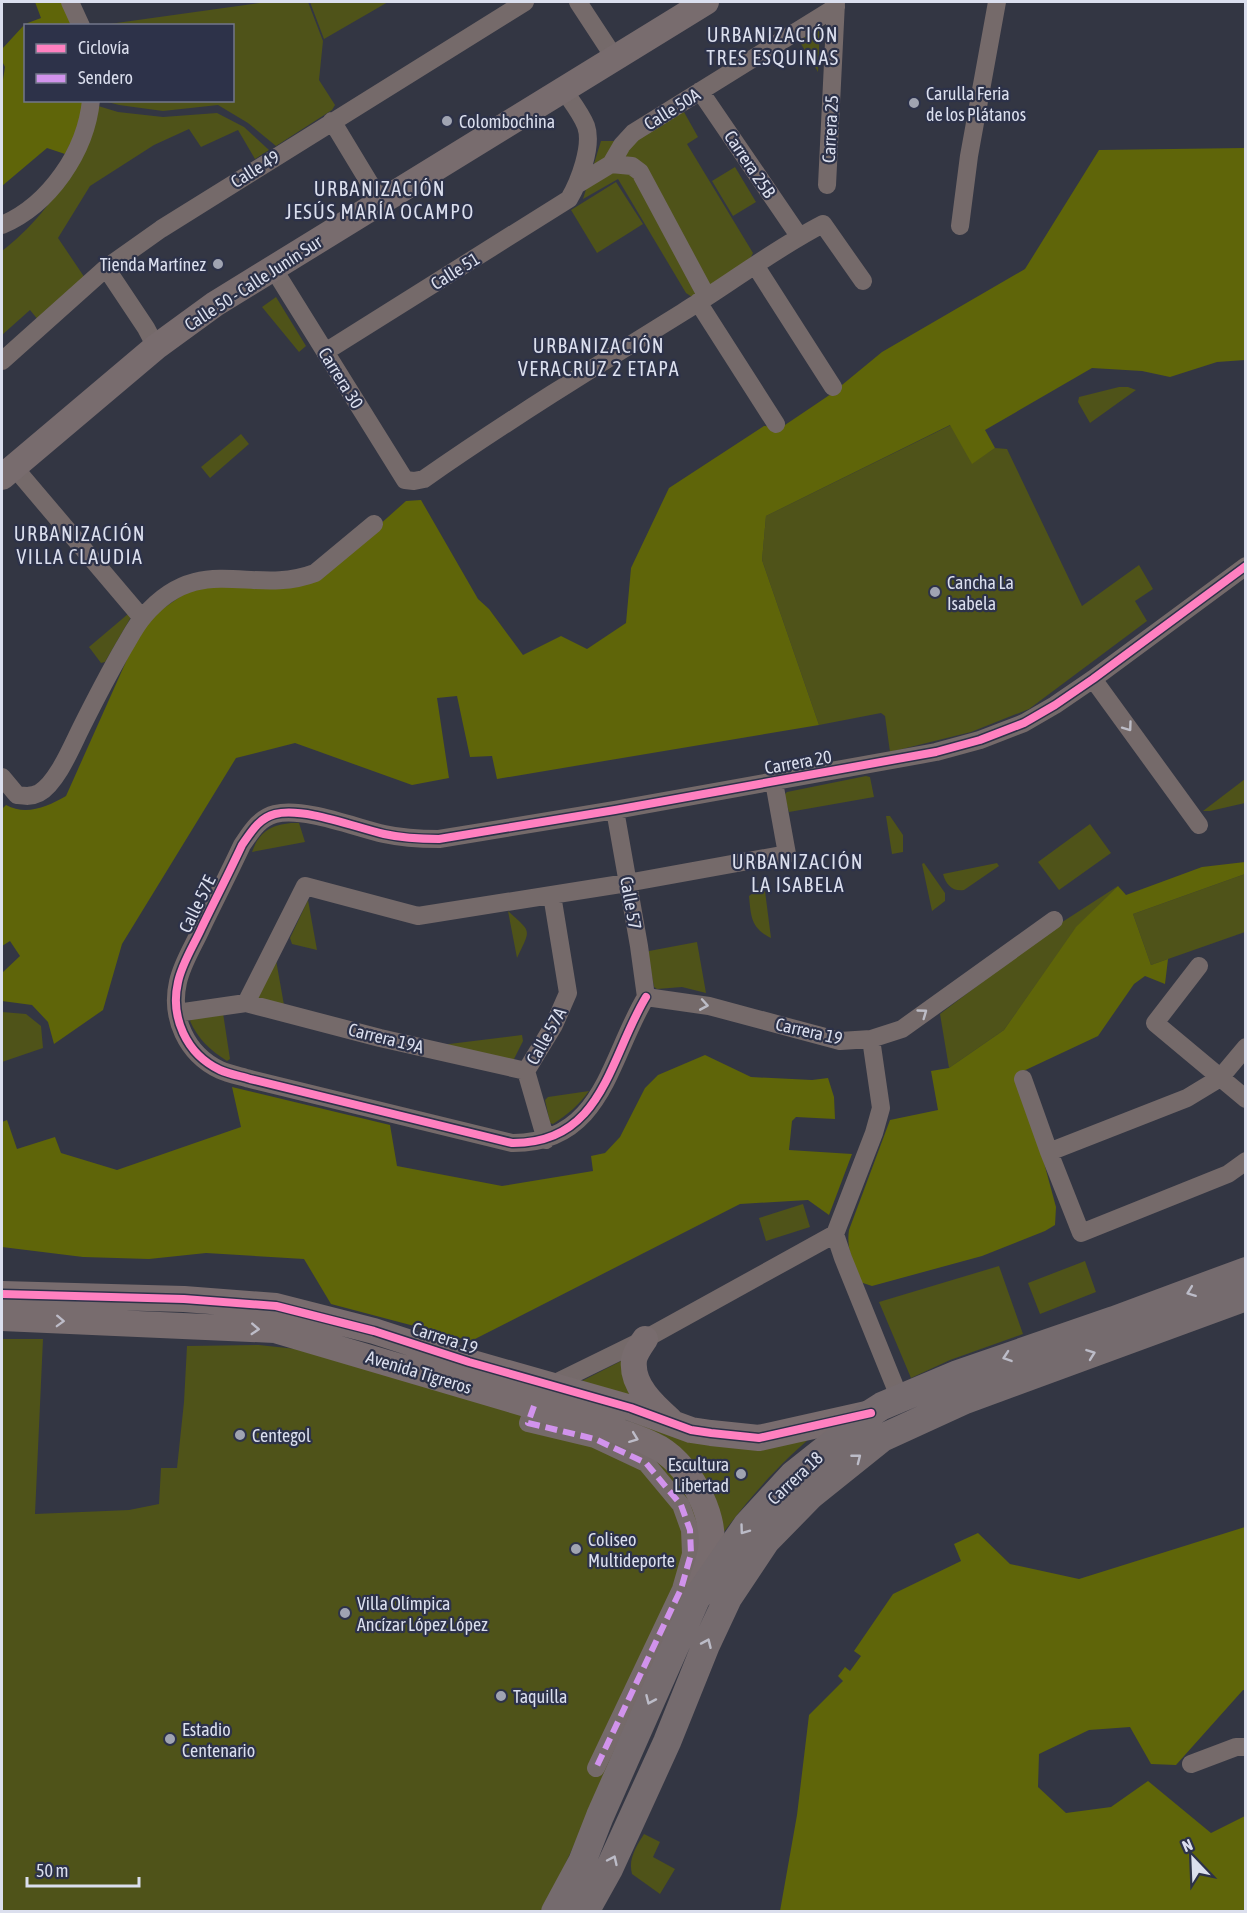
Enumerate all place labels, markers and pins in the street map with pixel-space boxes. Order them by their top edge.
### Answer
place label: Carulla Feria de los Plátanos [926,83,1026,125]
marker: Carulla Feria de los Plátanos [907,96,921,110]
place label: Colombochina [459,111,555,132]
marker: Colombochina [440,114,454,128]
place label: Tienda Martínez [100,254,207,275]
marker: Tienda Martínez [211,257,225,271]
place label: Cancha La Isabela [947,572,1014,614]
marker: Cancha La Isabela [928,585,942,599]
place label: Centegol [252,1425,311,1446]
marker: Centegol [233,1428,247,1442]
place label: Escultura Libertad [668,1454,729,1496]
marker: Escultura Libertad [734,1467,748,1481]
place label: Coliseo Multideporte [588,1529,675,1571]
marker: Coliseo Multideporte [569,1542,583,1556]
place label: Villa Olímpica Ancízar López López [357,1593,488,1635]
marker: Villa Olímpica Ancízar López López [338,1606,352,1620]
place label: Taquilla [513,1686,567,1707]
marker: Taquilla [494,1689,508,1703]
place label: Estadio Centenario [182,1719,255,1761]
marker: Estadio Centenario [163,1732,177,1746]

